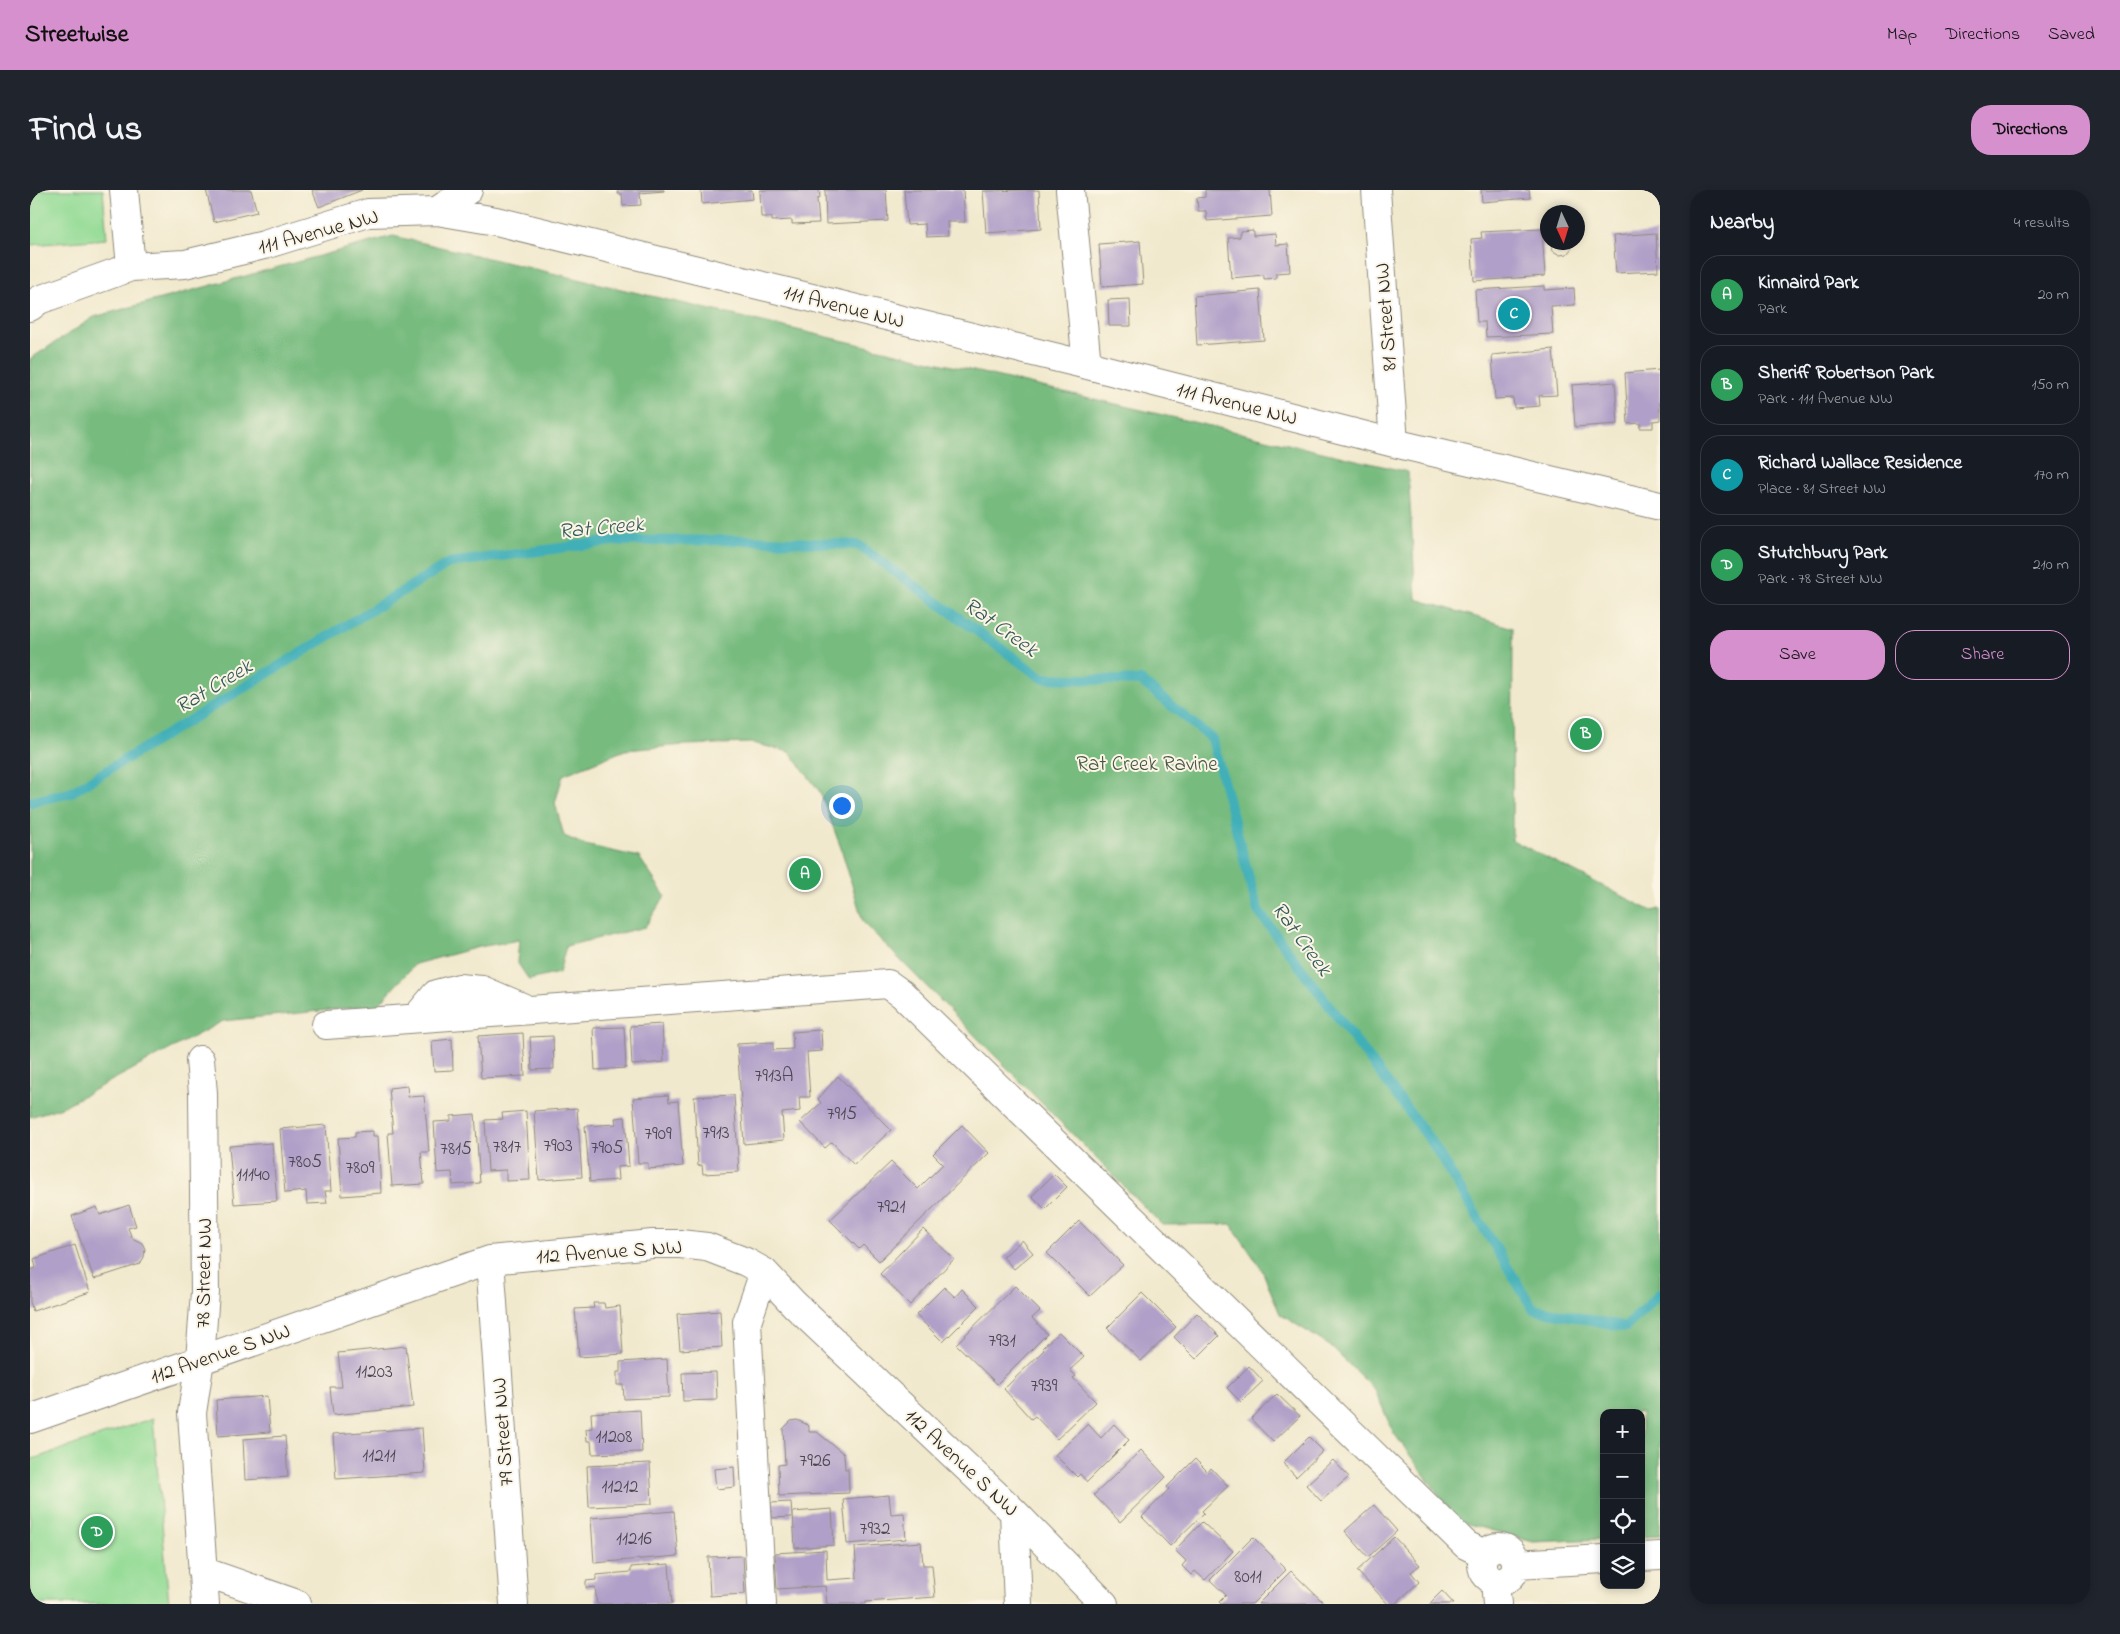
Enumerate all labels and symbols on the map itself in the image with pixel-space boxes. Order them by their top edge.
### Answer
street label: 111 Avenue NW [255,202,382,263]
north arrow [1540,205,1585,250]
street label: 81 Street NW [1368,262,1406,372]
street label: 111 Avenue NW [780,278,907,337]
pin: C [1498,295,1530,333]
street label: 111 Avenue NW [1173,375,1300,434]
water label: Rat Creek [557,509,646,549]
water label: Rat Creek [956,590,1045,667]
water label: Rat Creek [170,651,260,723]
pin: B [1570,715,1602,753]
park label: Rat Creek Ravine [1076,750,1218,780]
your location [829,793,855,819]
pin: A [789,855,821,893]
water label: Rat Creek [1263,896,1339,985]
house number: 7913A [754,1063,794,1090]
house number: 7915 [827,1101,857,1128]
house number: 7913 [702,1120,730,1147]
house number: 7909 [644,1121,672,1148]
house number: 7903 [543,1133,573,1160]
house number: 7817 [493,1134,522,1161]
house number: 7905 [591,1135,623,1162]
house number: 7815 [440,1136,472,1163]
house number: 7805 [288,1149,322,1176]
house number: 7809 [346,1155,375,1182]
house number: 11140 [236,1162,270,1189]
house number: 7921 [876,1194,906,1221]
street label: 78 Street NW [189,1218,221,1328]
street label: 112 Avenue S NW [535,1233,683,1273]
street label: 112 Avenue S NW [147,1317,295,1393]
house number: 7931 [988,1328,1016,1355]
house number: 11203 [355,1359,393,1386]
house number: 7939 [1030,1373,1058,1400]
street label: 79 Street NW [485,1377,523,1487]
street label: 112 Avenue S NW [897,1403,1024,1524]
house number: 11208 [596,1424,632,1451]
house number: 11211 [362,1443,396,1470]
house number: 7926 [799,1448,831,1475]
house number: 11212 [601,1474,639,1501]
pin: D [81,1513,113,1551]
house number: 7932 [860,1516,890,1543]
house number: 11216 [616,1526,652,1553]
house number: 8011 [1234,1564,1262,1591]

